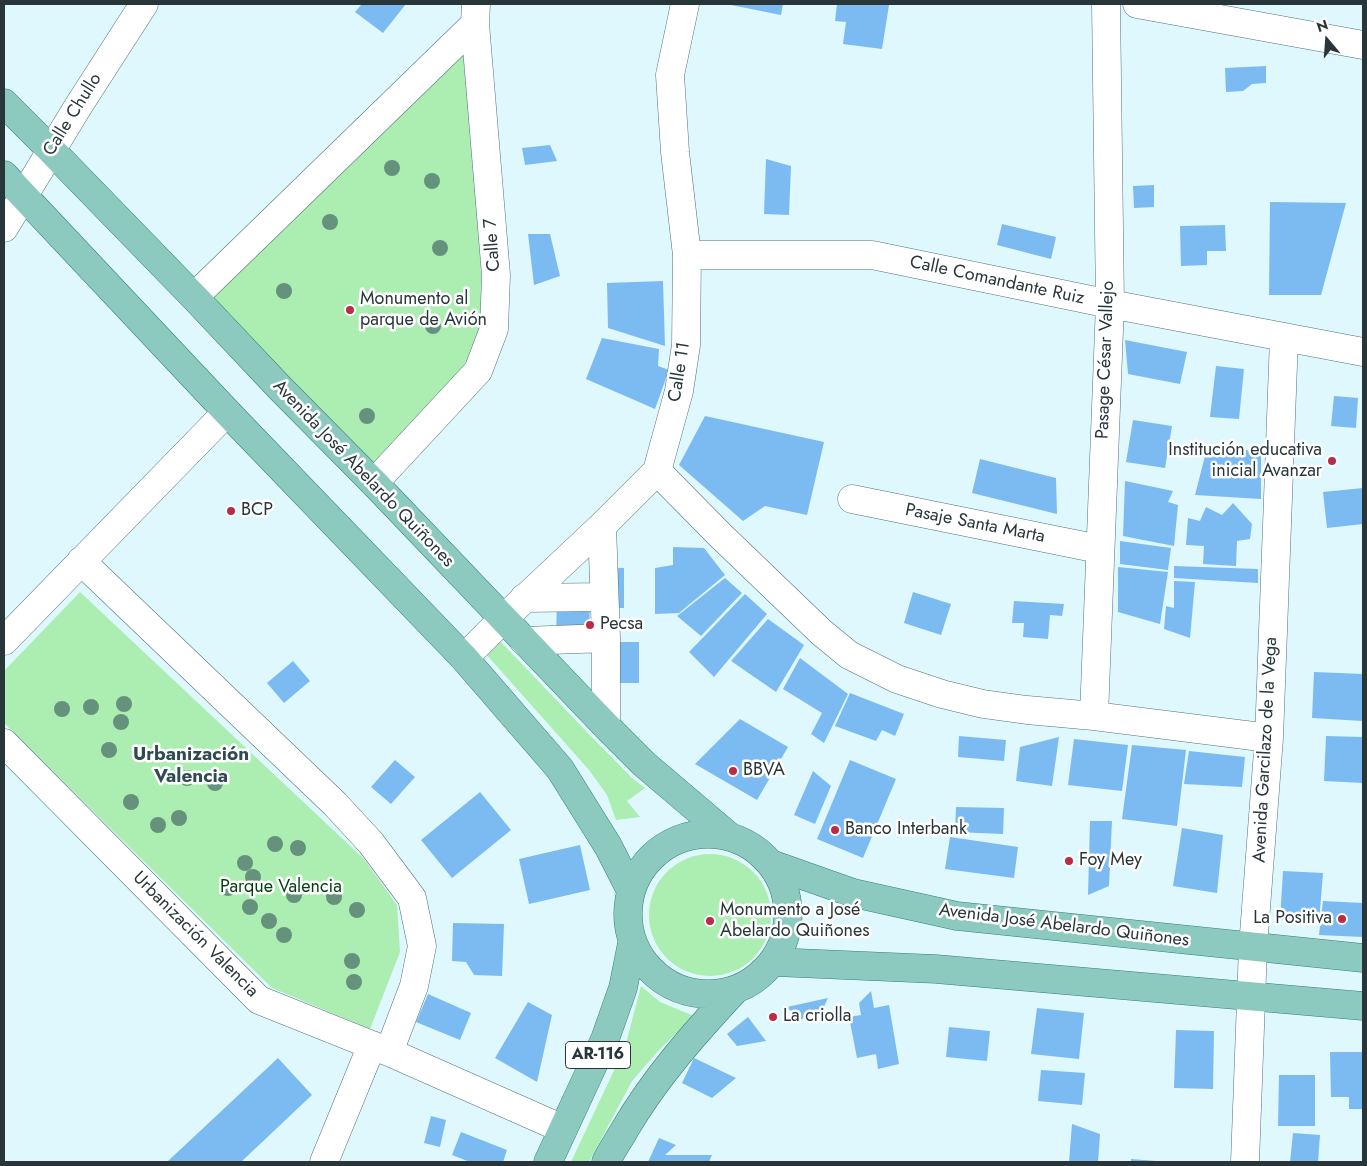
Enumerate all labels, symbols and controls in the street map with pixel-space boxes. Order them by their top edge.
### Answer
north arrow [1302,15,1352,65]
text: N [1314,15,1331,37]
street label: Calle Chullo [39,70,107,160]
street label: Calle 7 [480,218,506,272]
street label: Calle Comandante Ruiz [908,252,1086,310]
street label: Pasage César Vallejo [1092,280,1120,440]
place label: Monumento al parque de Avión [360,289,487,332]
marker: Monumento al parque de Avión [344,304,356,316]
street label: Calle 11 [665,341,695,403]
street label: Avenida José Abelardo Quiñones [268,376,458,572]
place label: Institución educativa inicial Avanzar [1168,440,1322,482]
marker: Institución educativa inicial Avanzar [1326,455,1338,467]
place label: BCP [241,500,273,522]
street label: Pasaje Santa Marta [903,500,1047,548]
marker: BCP [225,505,237,517]
place label: Pecsa [600,614,643,636]
marker: Pecsa [584,619,596,631]
street label: Avenida Garcilazo de la Vega [1249,637,1283,863]
district label: Urbanización Valencia [133,744,249,788]
place label: BBVA [743,760,785,782]
marker: BBVA [727,765,739,777]
place label: Banco Interbank [845,819,967,841]
marker: Banco Interbank [829,824,841,836]
place label: Foy Mey [1079,850,1142,872]
marker: Foy Mey [1063,855,1075,867]
street label: Urbanización Valencia [128,868,262,1002]
park label: Parque Valencia [220,877,342,899]
place label: Monumento a José Abelardo Quiñones [720,900,869,942]
street label: Avenida José Abelardo Quiñones [938,900,1190,952]
place label: La Positiva [1253,908,1332,930]
marker: La Positiva [1336,913,1348,925]
marker: Monumento a José Abelardo Quiñones [704,915,716,927]
place label: La criolla [783,1006,851,1028]
marker: La criolla [767,1011,779,1023]
road number: AR-116 [566,1042,630,1068]

